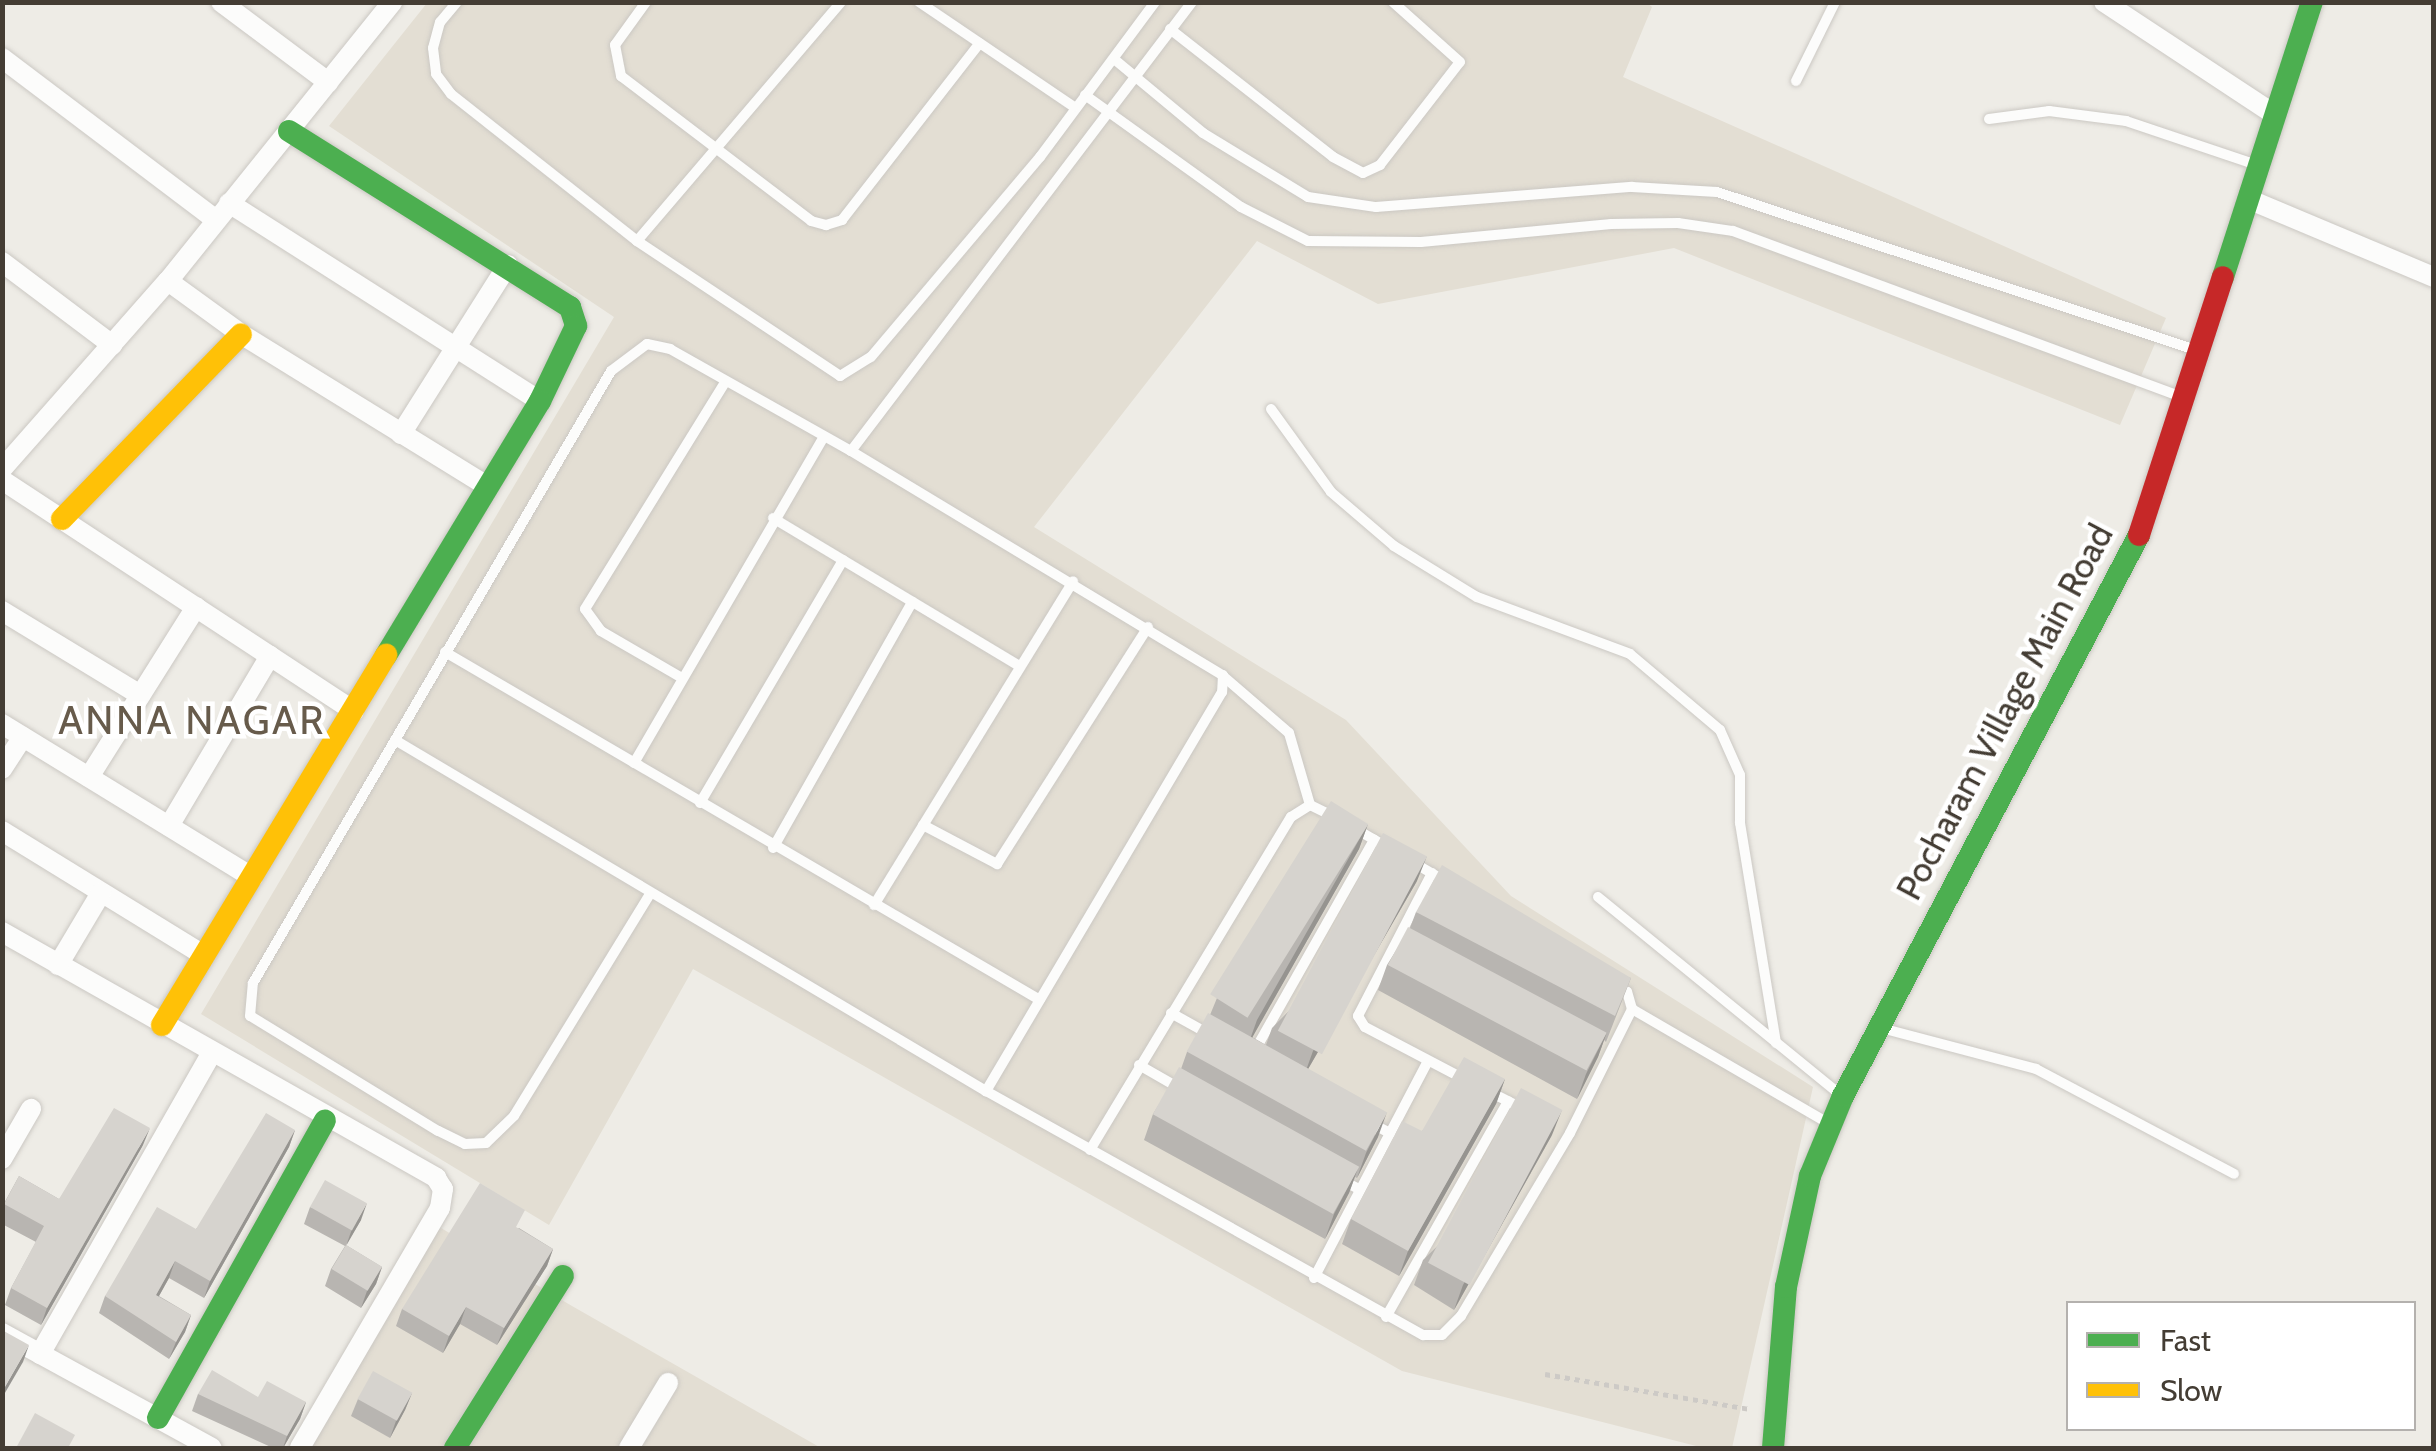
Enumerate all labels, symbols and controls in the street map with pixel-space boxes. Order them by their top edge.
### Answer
street label: Pocharam Village Main Road [1888,517,2122,907]
district label: ANNA NAGAR [58,696,326,744]
legend [2066,1301,2416,1431]
text: Fast [2160,1322,2211,1359]
text: Slow [2160,1372,2222,1409]

